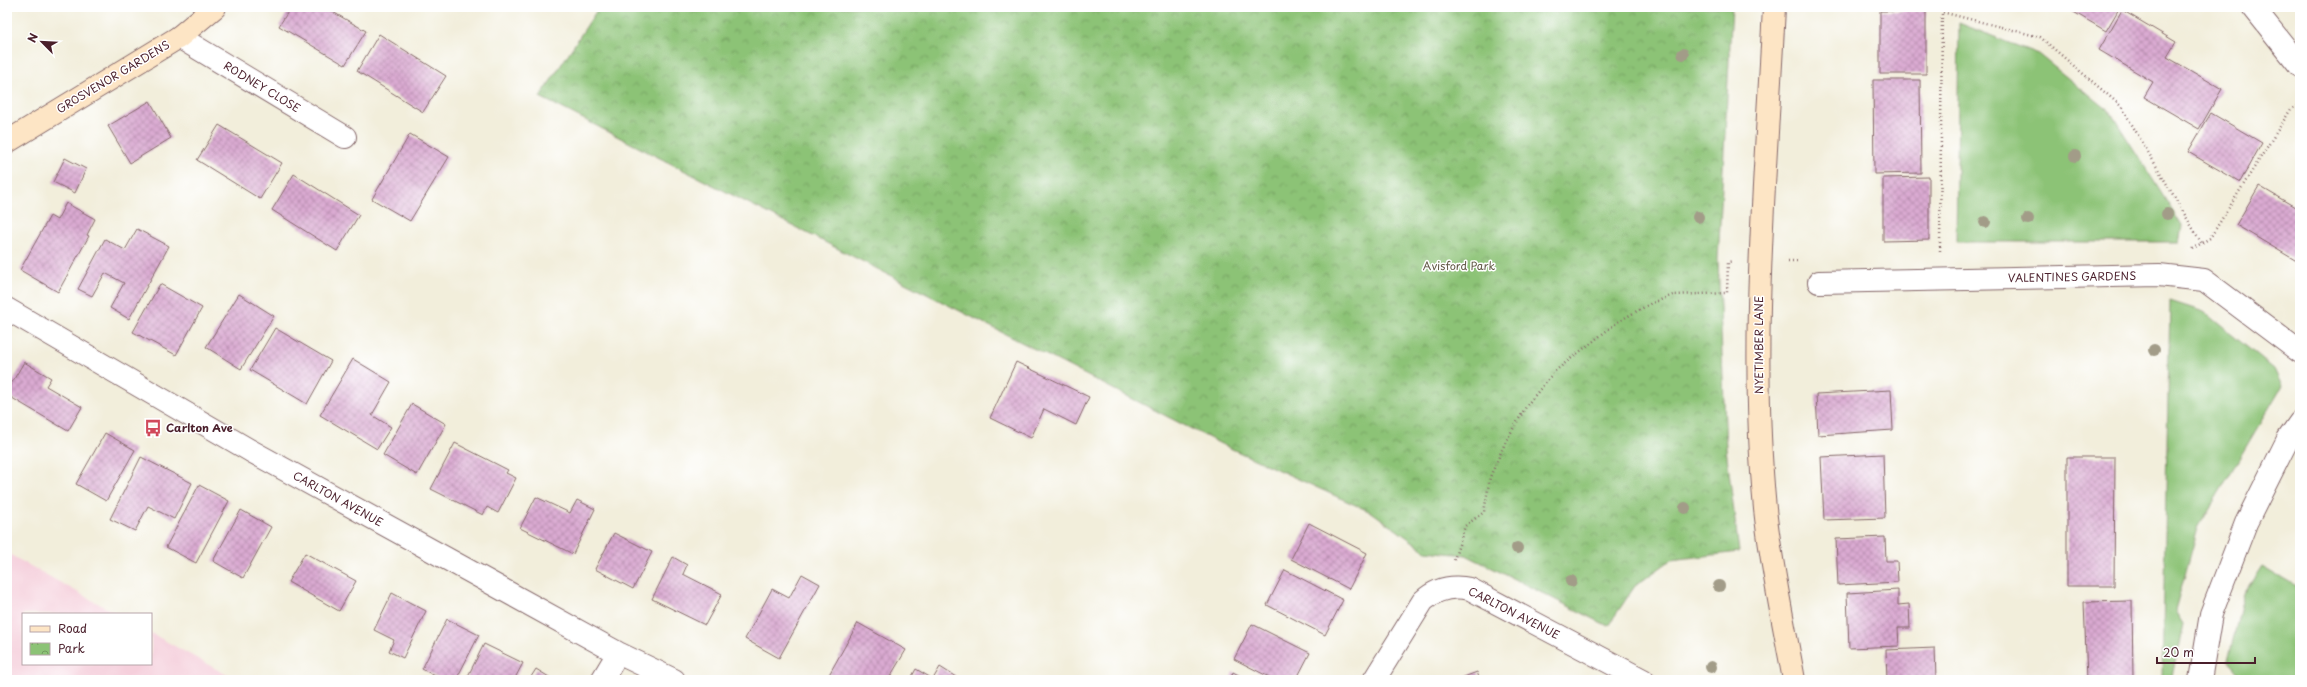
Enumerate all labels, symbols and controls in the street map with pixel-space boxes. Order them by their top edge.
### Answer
north arrow [22,22,62,62]
text: N [23,30,42,45]
street label: GROSVENOR GARDENS [53,36,173,117]
street label: RODNEY CLOSE [221,57,304,116]
park label: Avisford Park [1423,257,1495,274]
street label: VALENTINES GARDENS [2008,267,2136,286]
street label: NYETIMBER LANE [1750,296,1767,394]
bus stop icon: Carlton Ave [143,418,163,438]
place label: Carlton Ave [166,419,233,436]
street label: CARLTON AVENUE [290,467,386,530]
street label: CARLTON AVENUE [1466,582,1563,643]
legend [22,613,152,665]
text: Road [58,619,87,637]
text: Park [58,639,85,657]
scale bar [2157,639,2255,665]
text: 20 m [2163,643,2194,661]

